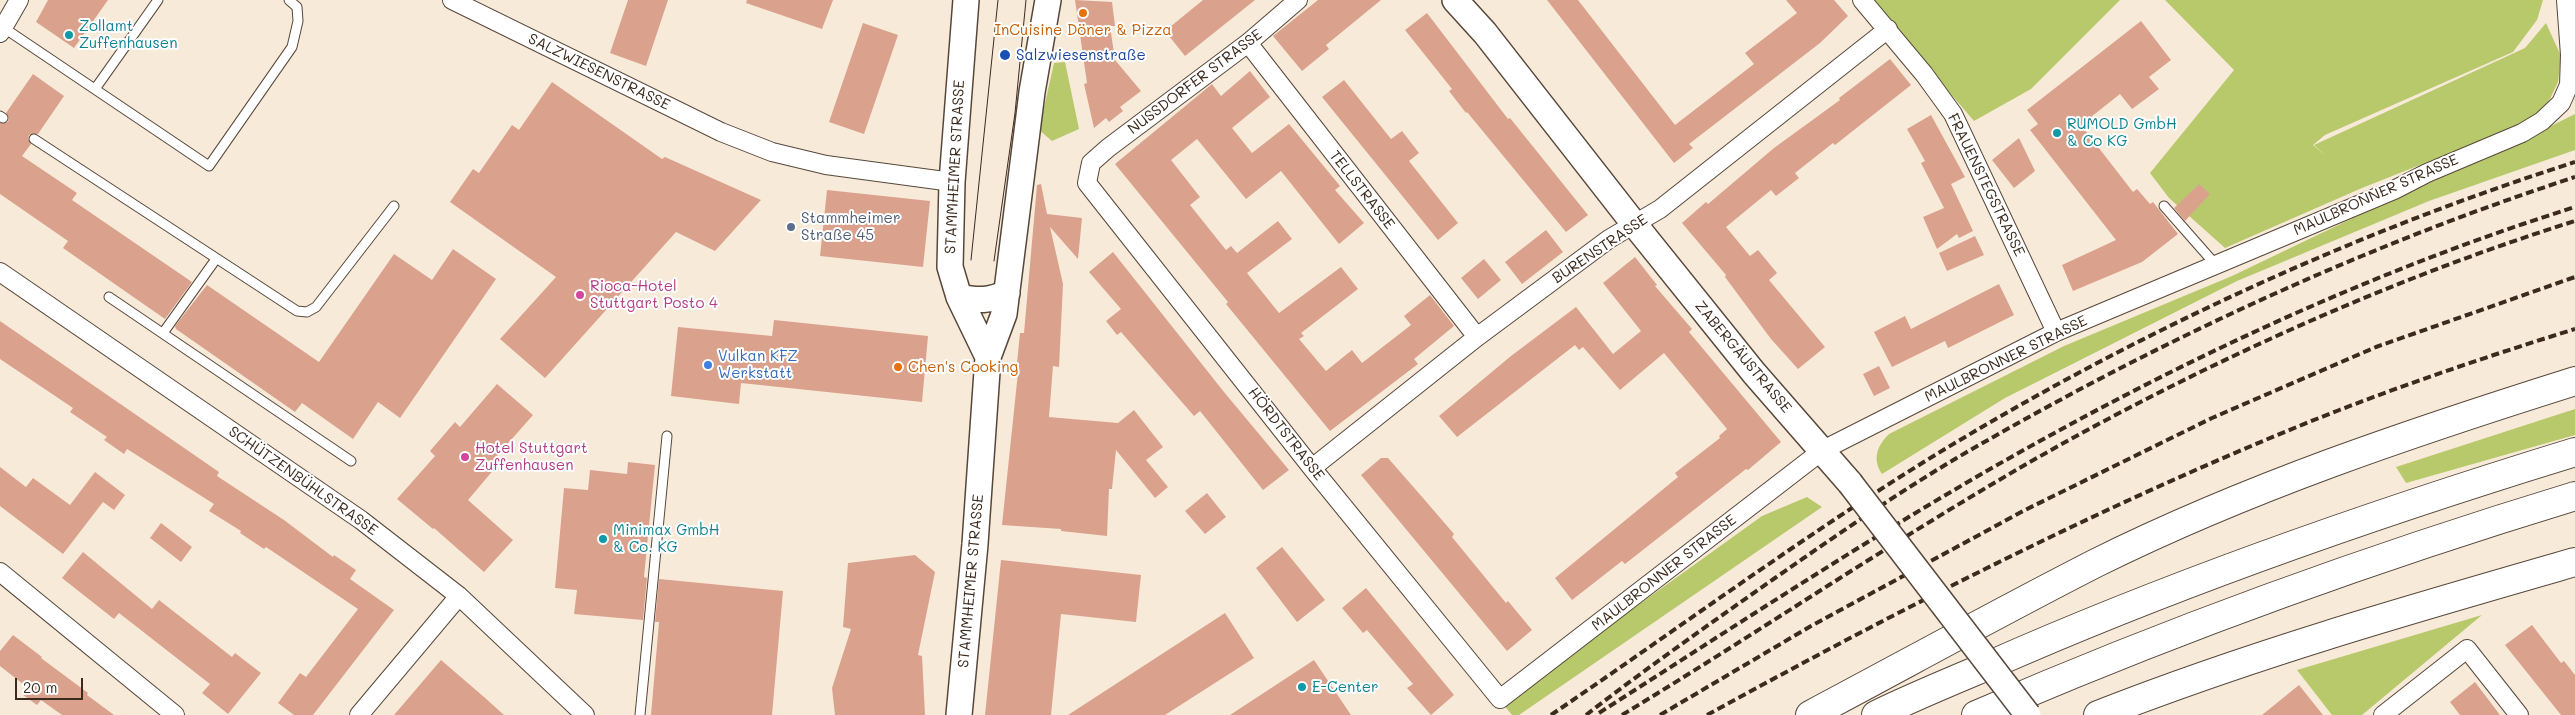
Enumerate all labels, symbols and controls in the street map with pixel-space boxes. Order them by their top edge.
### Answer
marker: InCuisine Döner & Pizza [1077,7,1089,19]
place label: Zollamt Zuffenhausen [79,17,177,52]
place label: InCuisine Döner & Pizza [994,21,1172,39]
street label: NUSSDORFER STRASSE [1124,26,1266,138]
marker: Zollamt Zuffenhausen [63,29,75,41]
street label: SALZWIESENSTRASSE [525,30,673,114]
place label: Salzwiesenstraße [1016,46,1146,64]
marker: Salzwiesenstraße [998,48,1012,62]
street label: STAMMHEIMER STRASSE [941,80,969,254]
street label: FRAUENSTEGSTRASSE [1944,111,2028,259]
place label: RUMOLD GmbH & Co KG [2067,115,2177,150]
marker: RUMOLD GmbH & Co KG [2051,127,2063,139]
street label: TELLSTRASSE [1326,147,1398,233]
street label: MAULBRONNER STRASSE [2291,150,2461,240]
place label: Stammheimer Straße 45 [801,209,900,244]
street label: BURENSTRASSE [1549,211,1651,287]
marker: Stammheimer Straße 45 [785,221,797,233]
place label: Rioca-Hotel Stuttgart Posto 4 [590,277,718,312]
marker: Rioca-Hotel Stuttgart Posto 4 [574,289,586,301]
street label: ZABERGÄUSTRASSE [1691,297,1795,417]
street label: MAULBRONNER STRASSE [1922,312,2090,406]
place label: Vulkan KFZ Werkstatt [718,347,798,382]
place label: Chen's Cooking [908,358,1018,376]
marker: Vulkan KFZ Werkstatt [702,359,714,371]
marker: Chen's Cooking [892,361,904,373]
street label: HÖRDTSTRASSE [1244,384,1328,484]
street label: SCHÜTZENBÜHLSTRASSE [225,423,381,539]
place label: Hotel Stuttgart Zuffenhausen [475,439,588,474]
marker: Hotel Stuttgart Zuffenhausen [459,451,471,463]
street label: STAMMHEIMER STRASSE [954,493,988,669]
street label: MAULBRONNER STRASSE [1588,511,1740,635]
place label: Minimax GmbH & Co. KG [613,521,719,556]
marker: Minimax GmbH & Co. KG [597,533,609,545]
scale bar [18,668,85,700]
text: 20 m [23,677,57,697]
place label: E-Center [1312,678,1379,696]
marker: E-Center [1296,681,1308,693]

